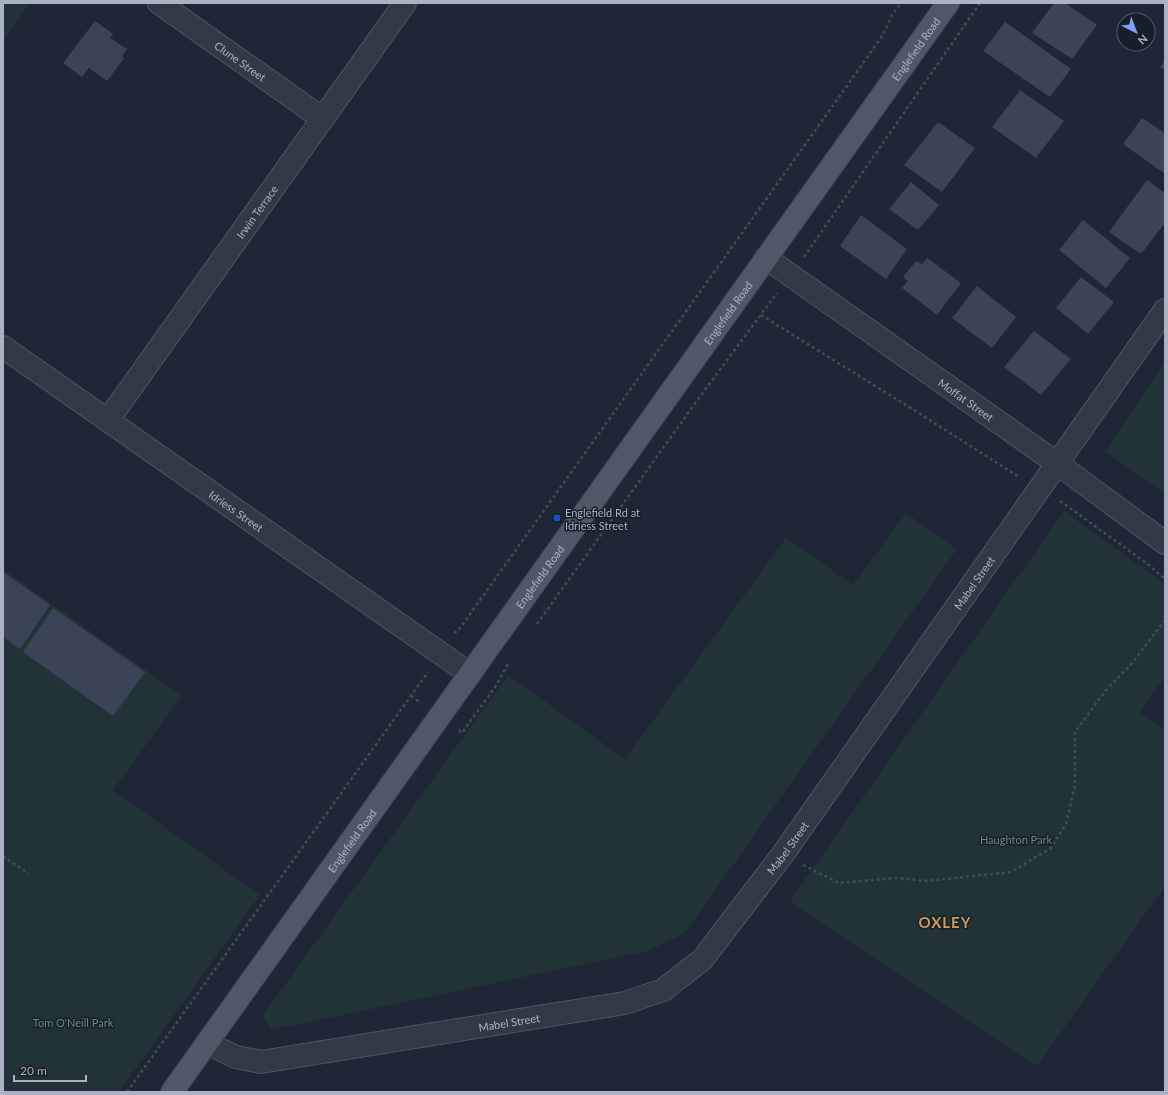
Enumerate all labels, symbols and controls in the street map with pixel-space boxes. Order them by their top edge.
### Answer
north arrow [1116,12,1156,52]
street label: Englefield Road [888,15,942,83]
text: N [1136,32,1151,47]
street label: Clune Street [212,38,269,83]
street label: Irwin Terrace [233,182,280,241]
street label: Englefield Road [700,278,754,347]
street label: Moffat Street [936,375,996,423]
street label: Idriess Street [207,487,266,534]
place label: Englefield Rd at Idriess Street [565,506,640,532]
marker: Englefield Rd at Idriess Street [552,513,562,523]
street label: Englefield Road [512,542,566,611]
street label: Mabel Street [951,553,997,612]
street label: Englefield Road [324,806,378,875]
street label: Mabel Street [764,819,811,876]
park label: Haughton Park [980,833,1053,846]
district label: OXLEY [919,913,971,931]
street label: Mabel Street [477,1010,541,1033]
park label: Tom O'Neill Park [33,1016,114,1029]
scale bar [14,1057,86,1083]
text: 20 m [20,1063,47,1078]

